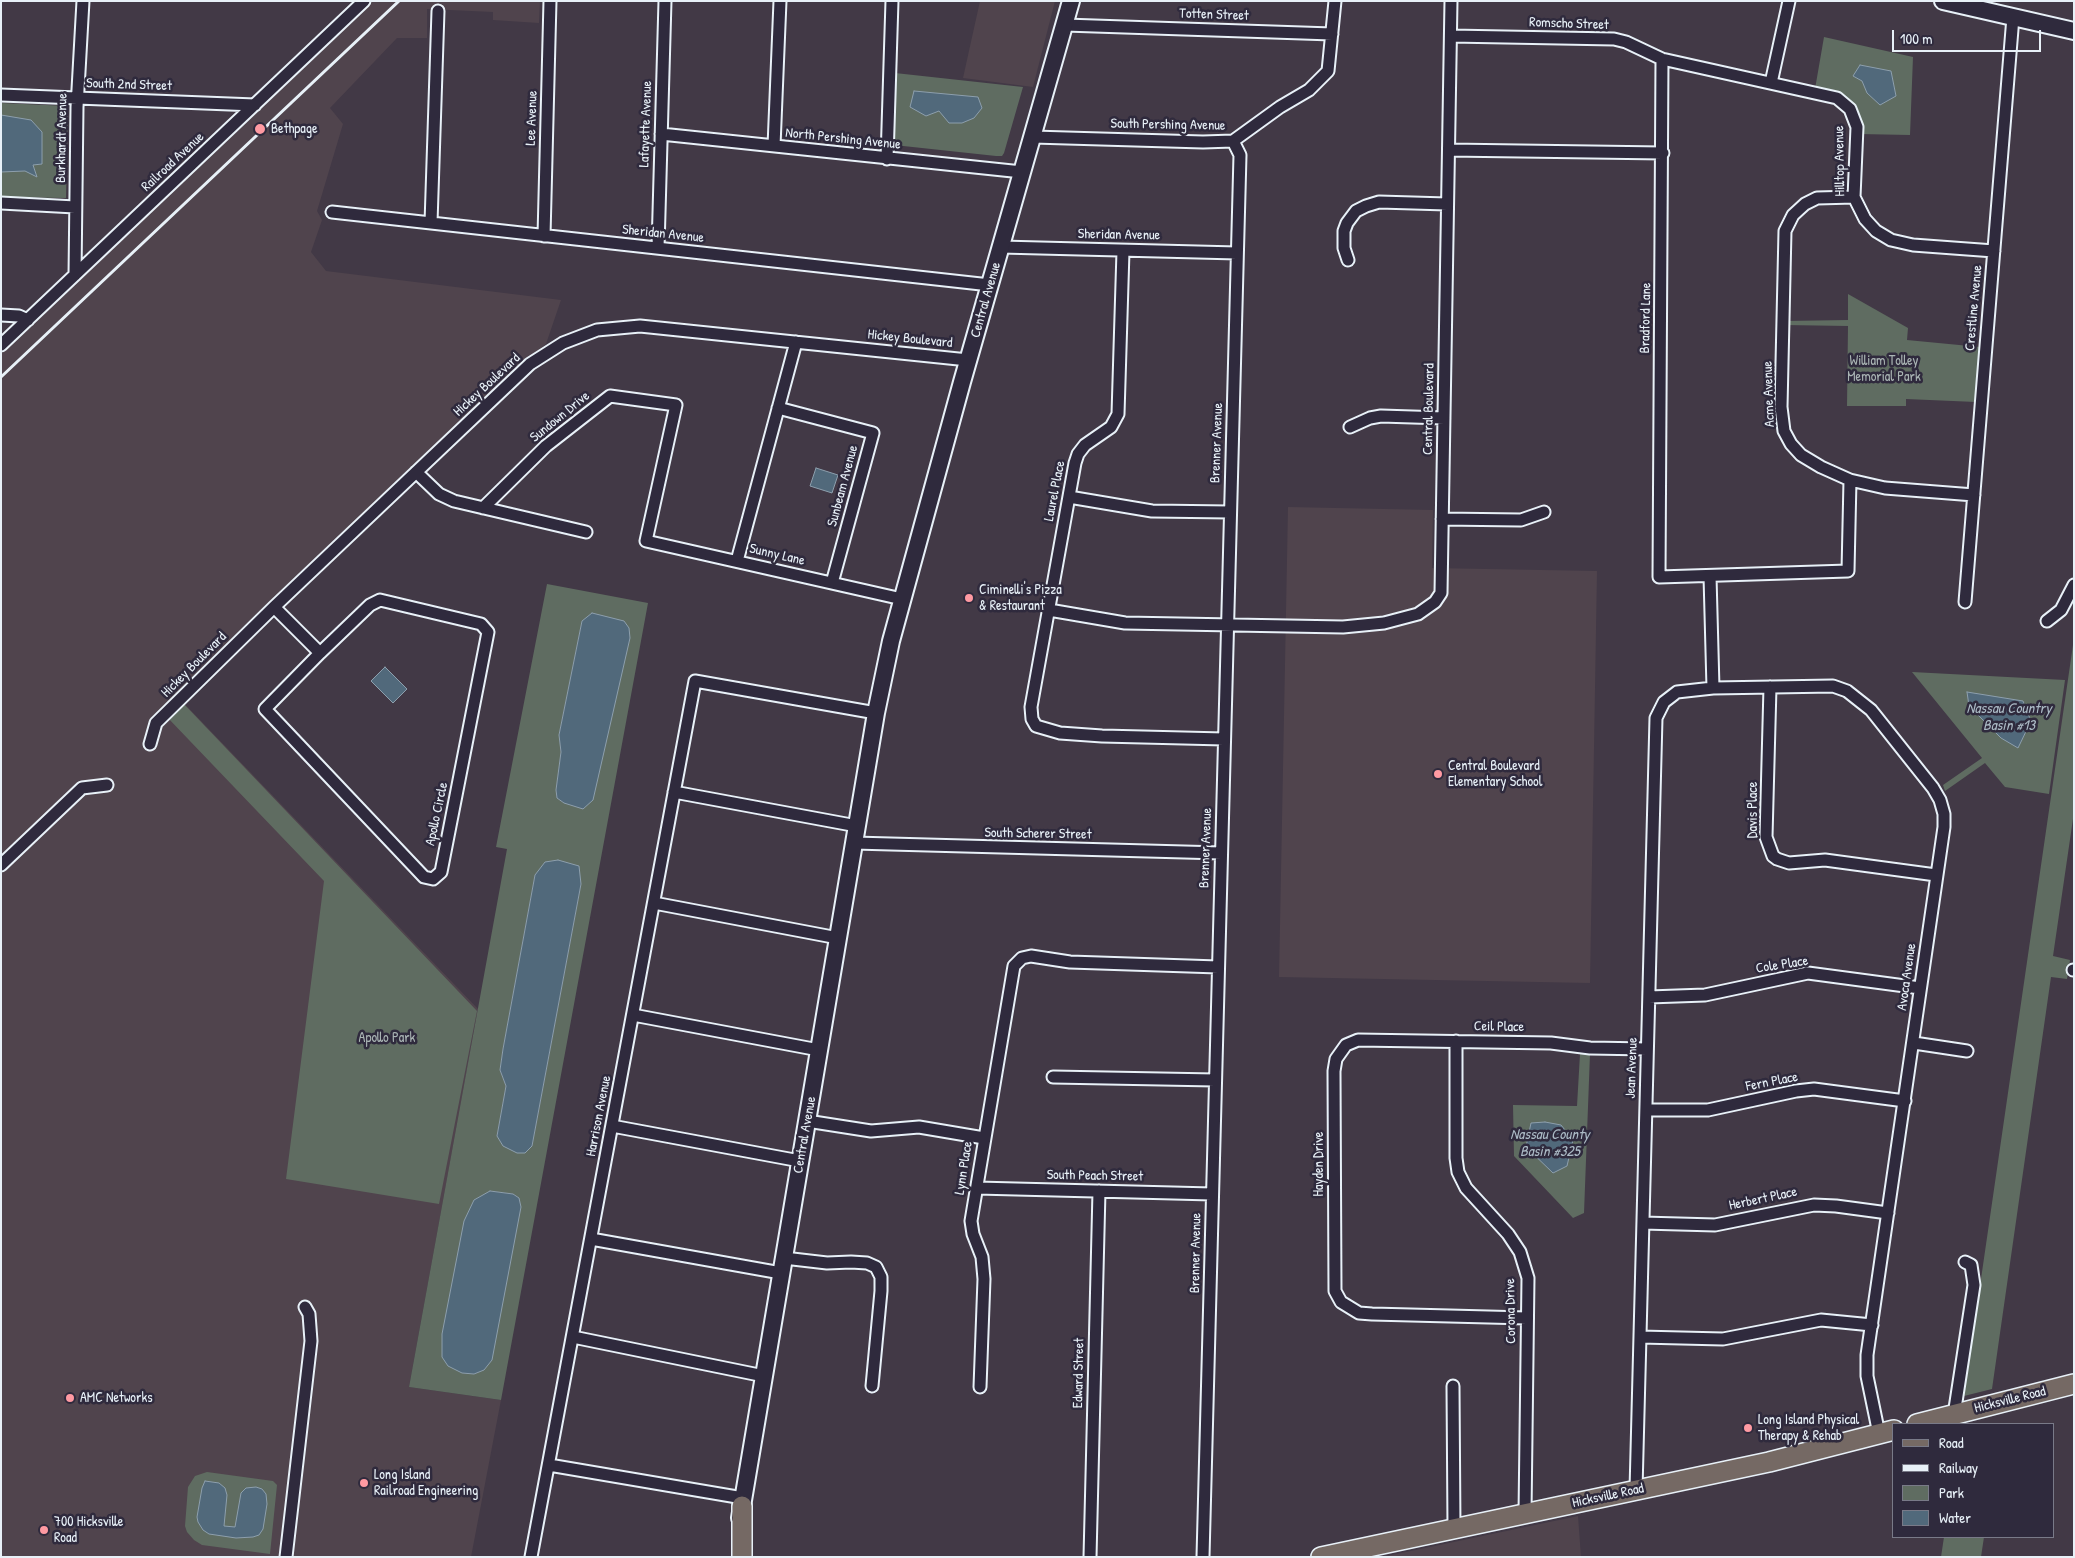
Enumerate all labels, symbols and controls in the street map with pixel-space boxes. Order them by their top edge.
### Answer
street label: Totten Street [1179,5,1249,25]
street label: Romscho Street [1529,14,1609,34]
scale bar [1895,20,2044,52]
text: 100 m [1900,28,1933,49]
street label: South 2nd Street [86,75,172,95]
street label: Lafayette Avenue [636,80,656,168]
street label: Lee Avenue [523,90,541,146]
street label: Burkhardt Avenue [53,93,71,183]
street label: South Pershing Avenue [1110,116,1226,134]
place label: Bethpage [271,121,318,137]
marker: Bethpage [253,122,267,136]
street label: North Pershing Avenue [785,125,901,153]
street label: Hilltop Avenue [1831,125,1849,197]
street label: Railroad Avenue [138,129,208,195]
street label: Sheridan Avenue [621,221,705,247]
street label: Sheridan Avenue [1078,226,1160,244]
street label: Central Avenue [967,260,1005,340]
street label: Crestline Avenue [1962,264,1986,352]
street label: Bradford Lane [1637,282,1655,354]
street label: Hickey Boulevard [867,326,953,352]
street label: Hickey Boulevard [450,350,524,420]
park label: William Tolley Memorial Park [1847,353,1921,386]
street label: Acme Avenue [1759,361,1779,427]
street label: Central Boulevard [1420,363,1438,455]
street label: Sundown Drive [527,388,593,446]
street label: Brenner Avenue [1207,403,1227,483]
street label: Sunbeam Avenue [824,444,862,528]
street label: Laurel Place [1041,459,1069,523]
street label: Sunny Lane [748,540,806,570]
place label: Ciminelli's Pizza & Restaurant [979,582,1062,614]
marker: Ciminelli's Pizza & Restaurant [963,592,975,604]
street label: Hickey Boulevard [158,629,230,701]
water label: Nassau Country Basin #13 [1966,700,2052,735]
place label: Central Boulevard Elementary School [1448,758,1542,790]
marker: Central Boulevard Elementary School [1432,768,1444,780]
street label: Apollo Circle [422,781,452,847]
street label: Davis Place [1745,782,1761,838]
street label: Brenner Avenue [1196,808,1216,888]
street label: South Scherer Street [984,825,1092,843]
street label: Avoca Avenue [1894,942,1920,1012]
street label: Cole Place [1755,953,1809,977]
street label: Ceil Place [1474,1018,1524,1036]
park label: Apollo Park [359,1030,415,1046]
street label: Jean Avenue [1623,1037,1641,1099]
street label: Fern Place [1745,1069,1799,1095]
street label: Harrison Avenue [583,1074,615,1158]
street label: Central Avenue [790,1095,820,1175]
water label: Nassau County Basin #325 [1510,1126,1590,1161]
street label: Hayden Drive [1311,1132,1327,1196]
street label: Lynn Place [951,1140,977,1196]
street label: South Peach Street [1047,1167,1143,1185]
street label: Herbert Place [1727,1184,1799,1214]
street label: Brenner Avenue [1187,1213,1205,1293]
street label: Corona Drive [1502,1278,1520,1344]
street label: Edward Street [1070,1338,1088,1408]
street label: Hicksville Road [1973,1383,2047,1417]
place label: AMC Networks [80,1390,153,1406]
marker: AMC Networks [64,1392,76,1404]
place label: Long Island Physical Therapy & Rehab [1758,1412,1859,1444]
marker: Long Island Physical Therapy & Rehab [1742,1422,1754,1434]
legend [1892,1423,2055,1538]
text: Road [1939,1432,1964,1453]
text: Railway [1939,1457,1978,1478]
place label: Long Island Railroad Engineering [374,1467,478,1500]
marker: Long Island Railroad Engineering [358,1477,370,1489]
street label: Hicksville Road [1571,1480,1645,1512]
text: Park [1939,1482,1964,1503]
text: Water [1939,1507,1971,1528]
place label: 700 Hicksville Road [54,1514,123,1546]
marker: 700 Hicksville Road [38,1524,50,1536]

